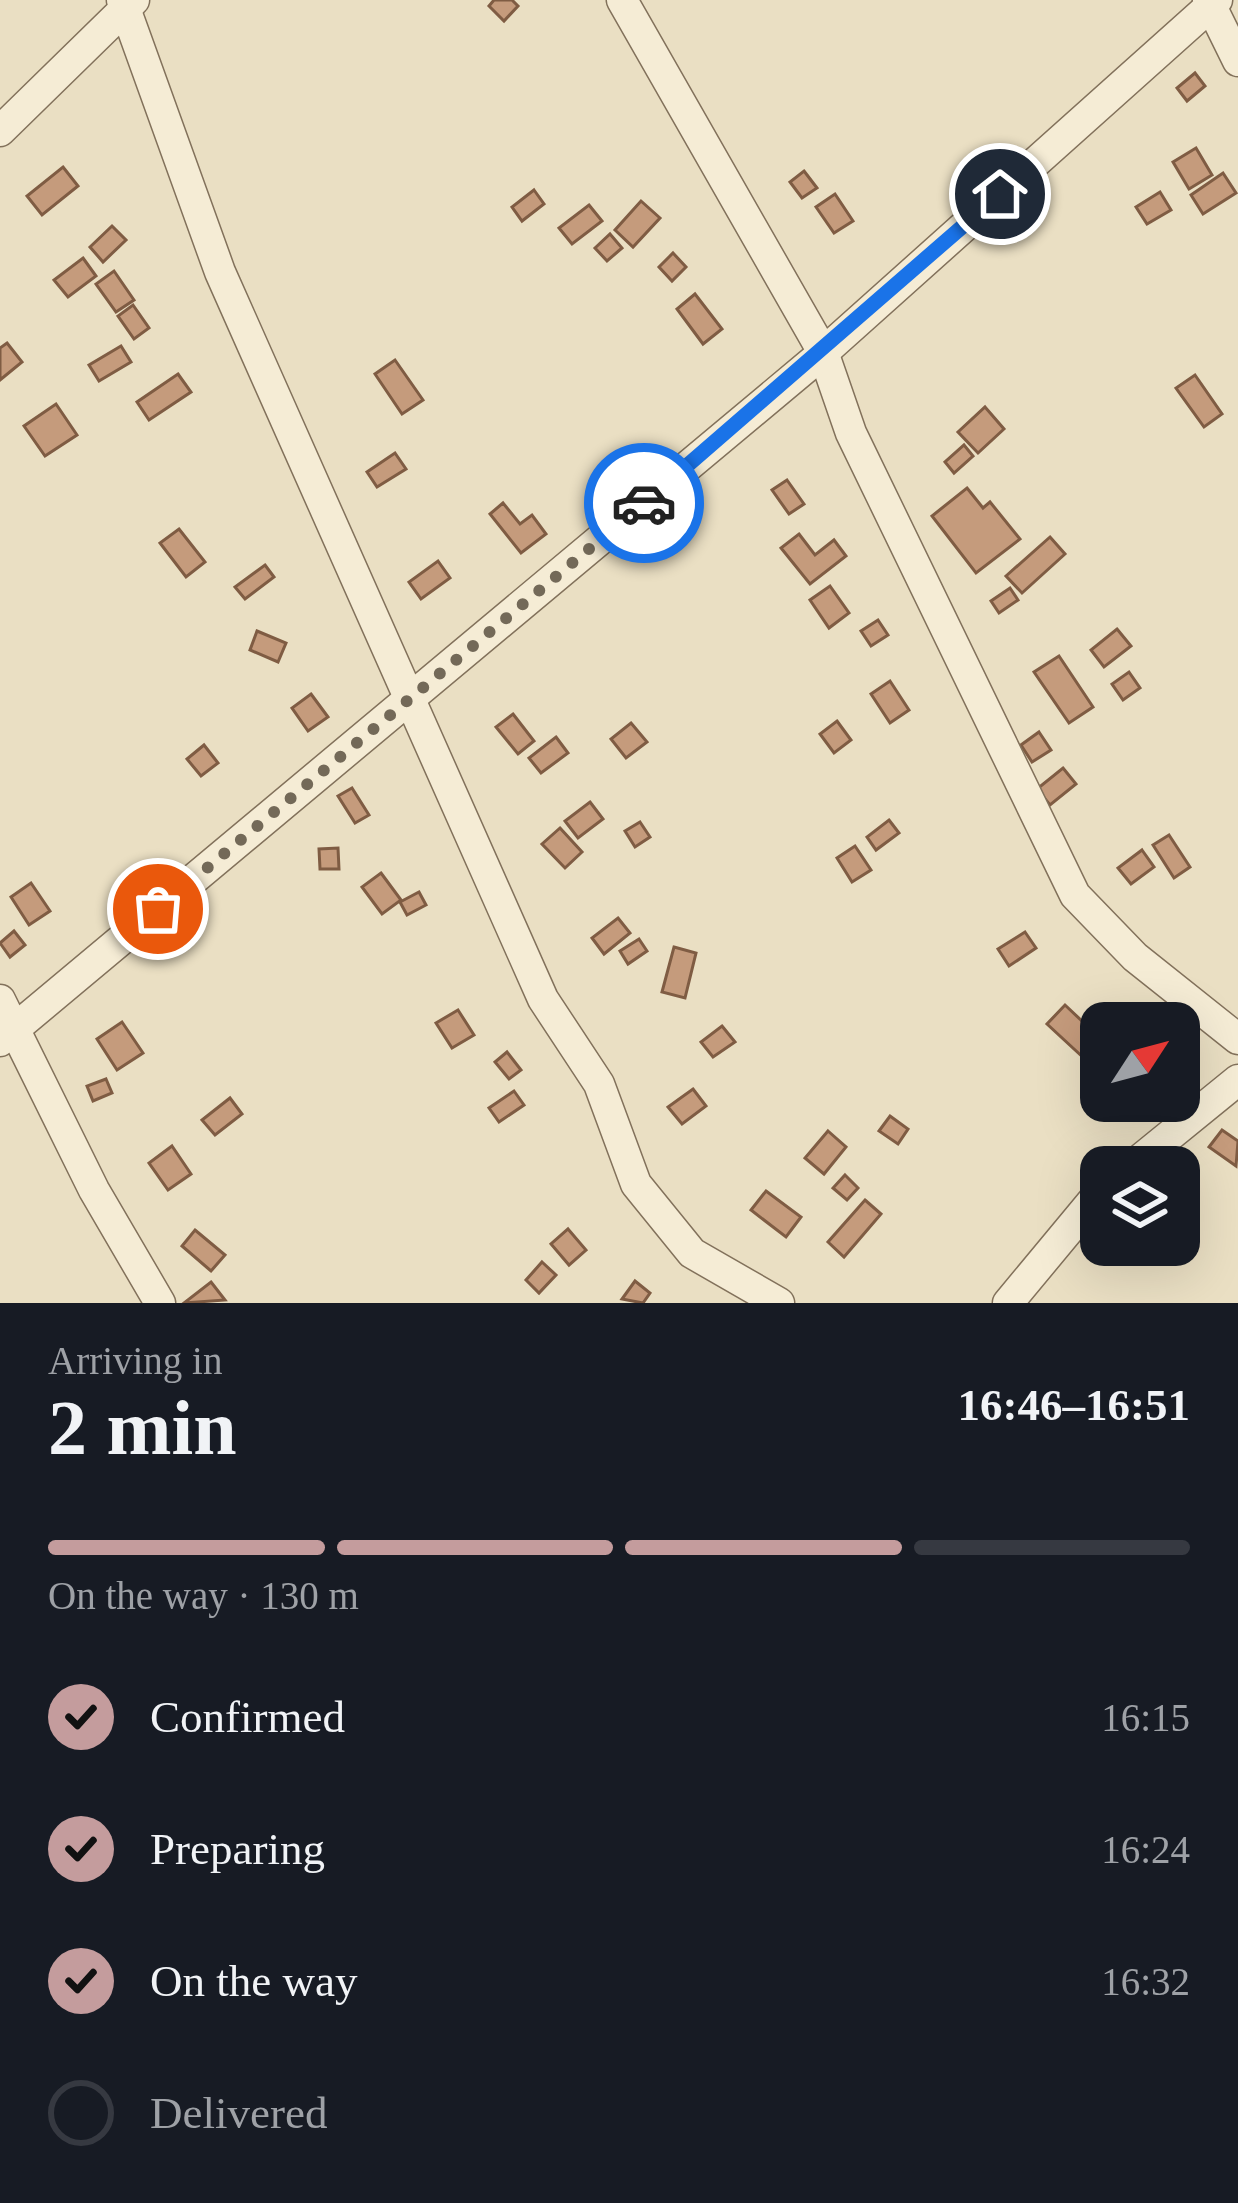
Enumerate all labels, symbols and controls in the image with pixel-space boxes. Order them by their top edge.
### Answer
pin [949,143,1051,245]
icon: home [967,161,1033,227]
courier [584,443,704,563]
icon: car [611,470,677,536]
pin [107,858,209,960]
icon: bag [125,876,191,942]
north arrow [1080,1002,1200,1122]
map controls [1080,1002,1200,1266]
button: layers [1080,1146,1200,1266]
text: Arriving in [48,1339,222,1382]
text: 16:46–16:51 [958,1380,1190,1430]
text: 2 min [48,1384,237,1471]
text: On the way · 130 m [48,1574,359,1617]
icon: check [48,1684,114,1750]
text: Confirmed [150,1692,345,1742]
text: 16:15 [1101,1696,1190,1739]
icon: check [48,1816,114,1882]
text: Preparing [150,1824,325,1874]
text: 16:24 [1101,1828,1190,1871]
icon: check [48,1948,114,2014]
text: On the way [150,1956,357,2006]
text: 16:32 [1101,1960,1190,2003]
text: Delivered [150,2088,327,2138]

